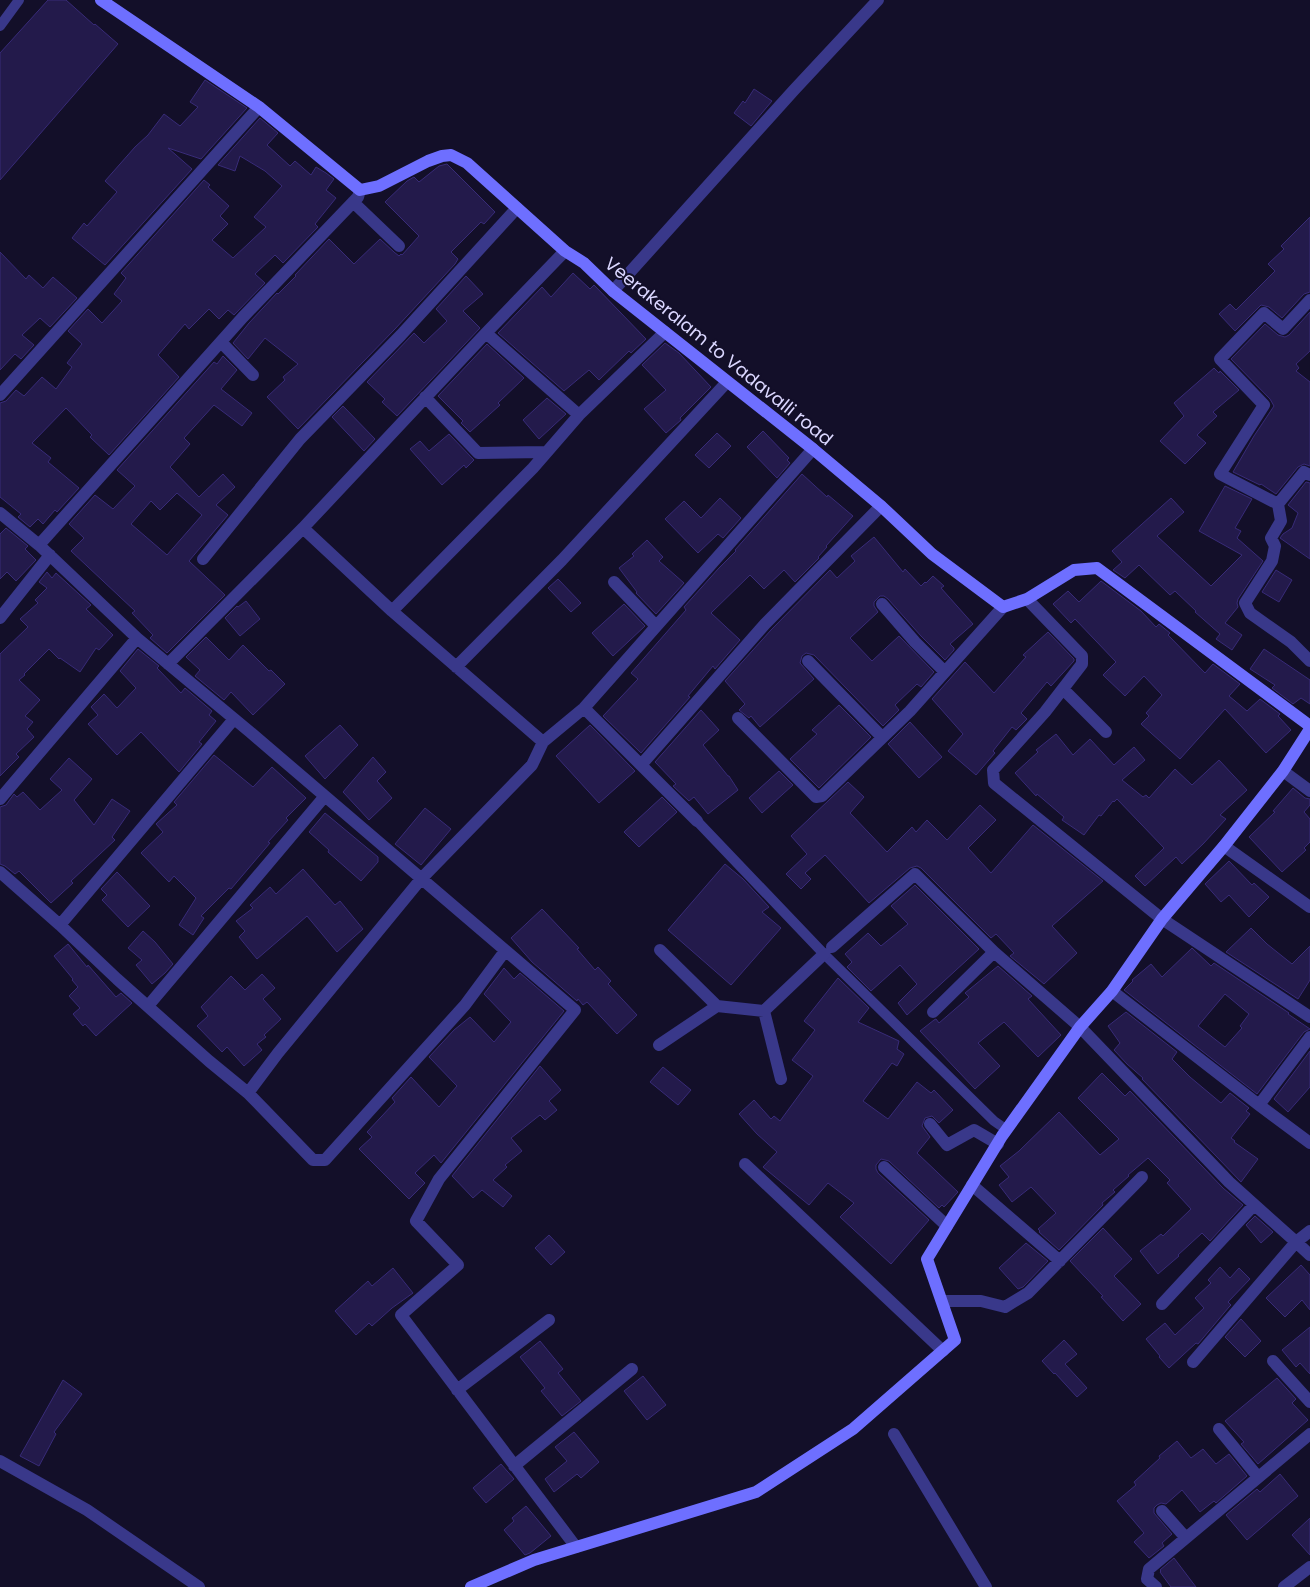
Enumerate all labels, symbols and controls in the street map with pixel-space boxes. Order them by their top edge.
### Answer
street label: Veerakeralam to Vadavalli road [600,251,838,451]

